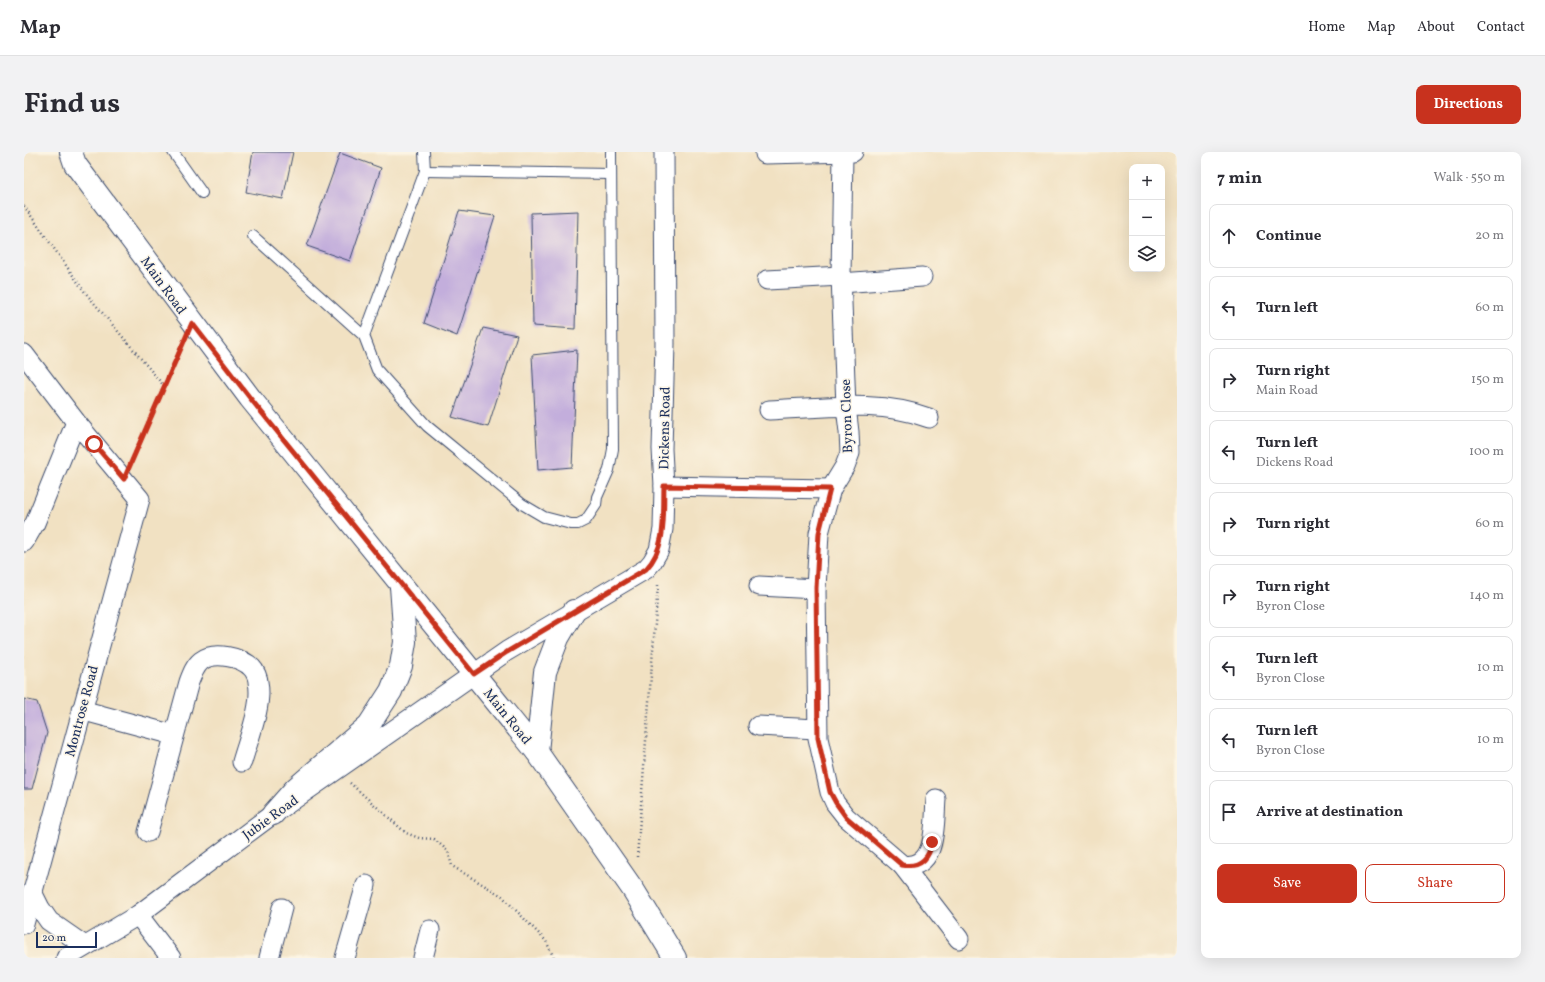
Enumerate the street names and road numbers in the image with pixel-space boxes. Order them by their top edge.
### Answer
street label: Main Road [135,253,190,319]
street label: Byron Close [837,378,858,453]
street label: Dickens Road [655,386,676,470]
street label: Montrose Road [61,664,104,759]
street label: Main Road [478,685,535,749]
street label: Jubie Road [239,791,303,845]

